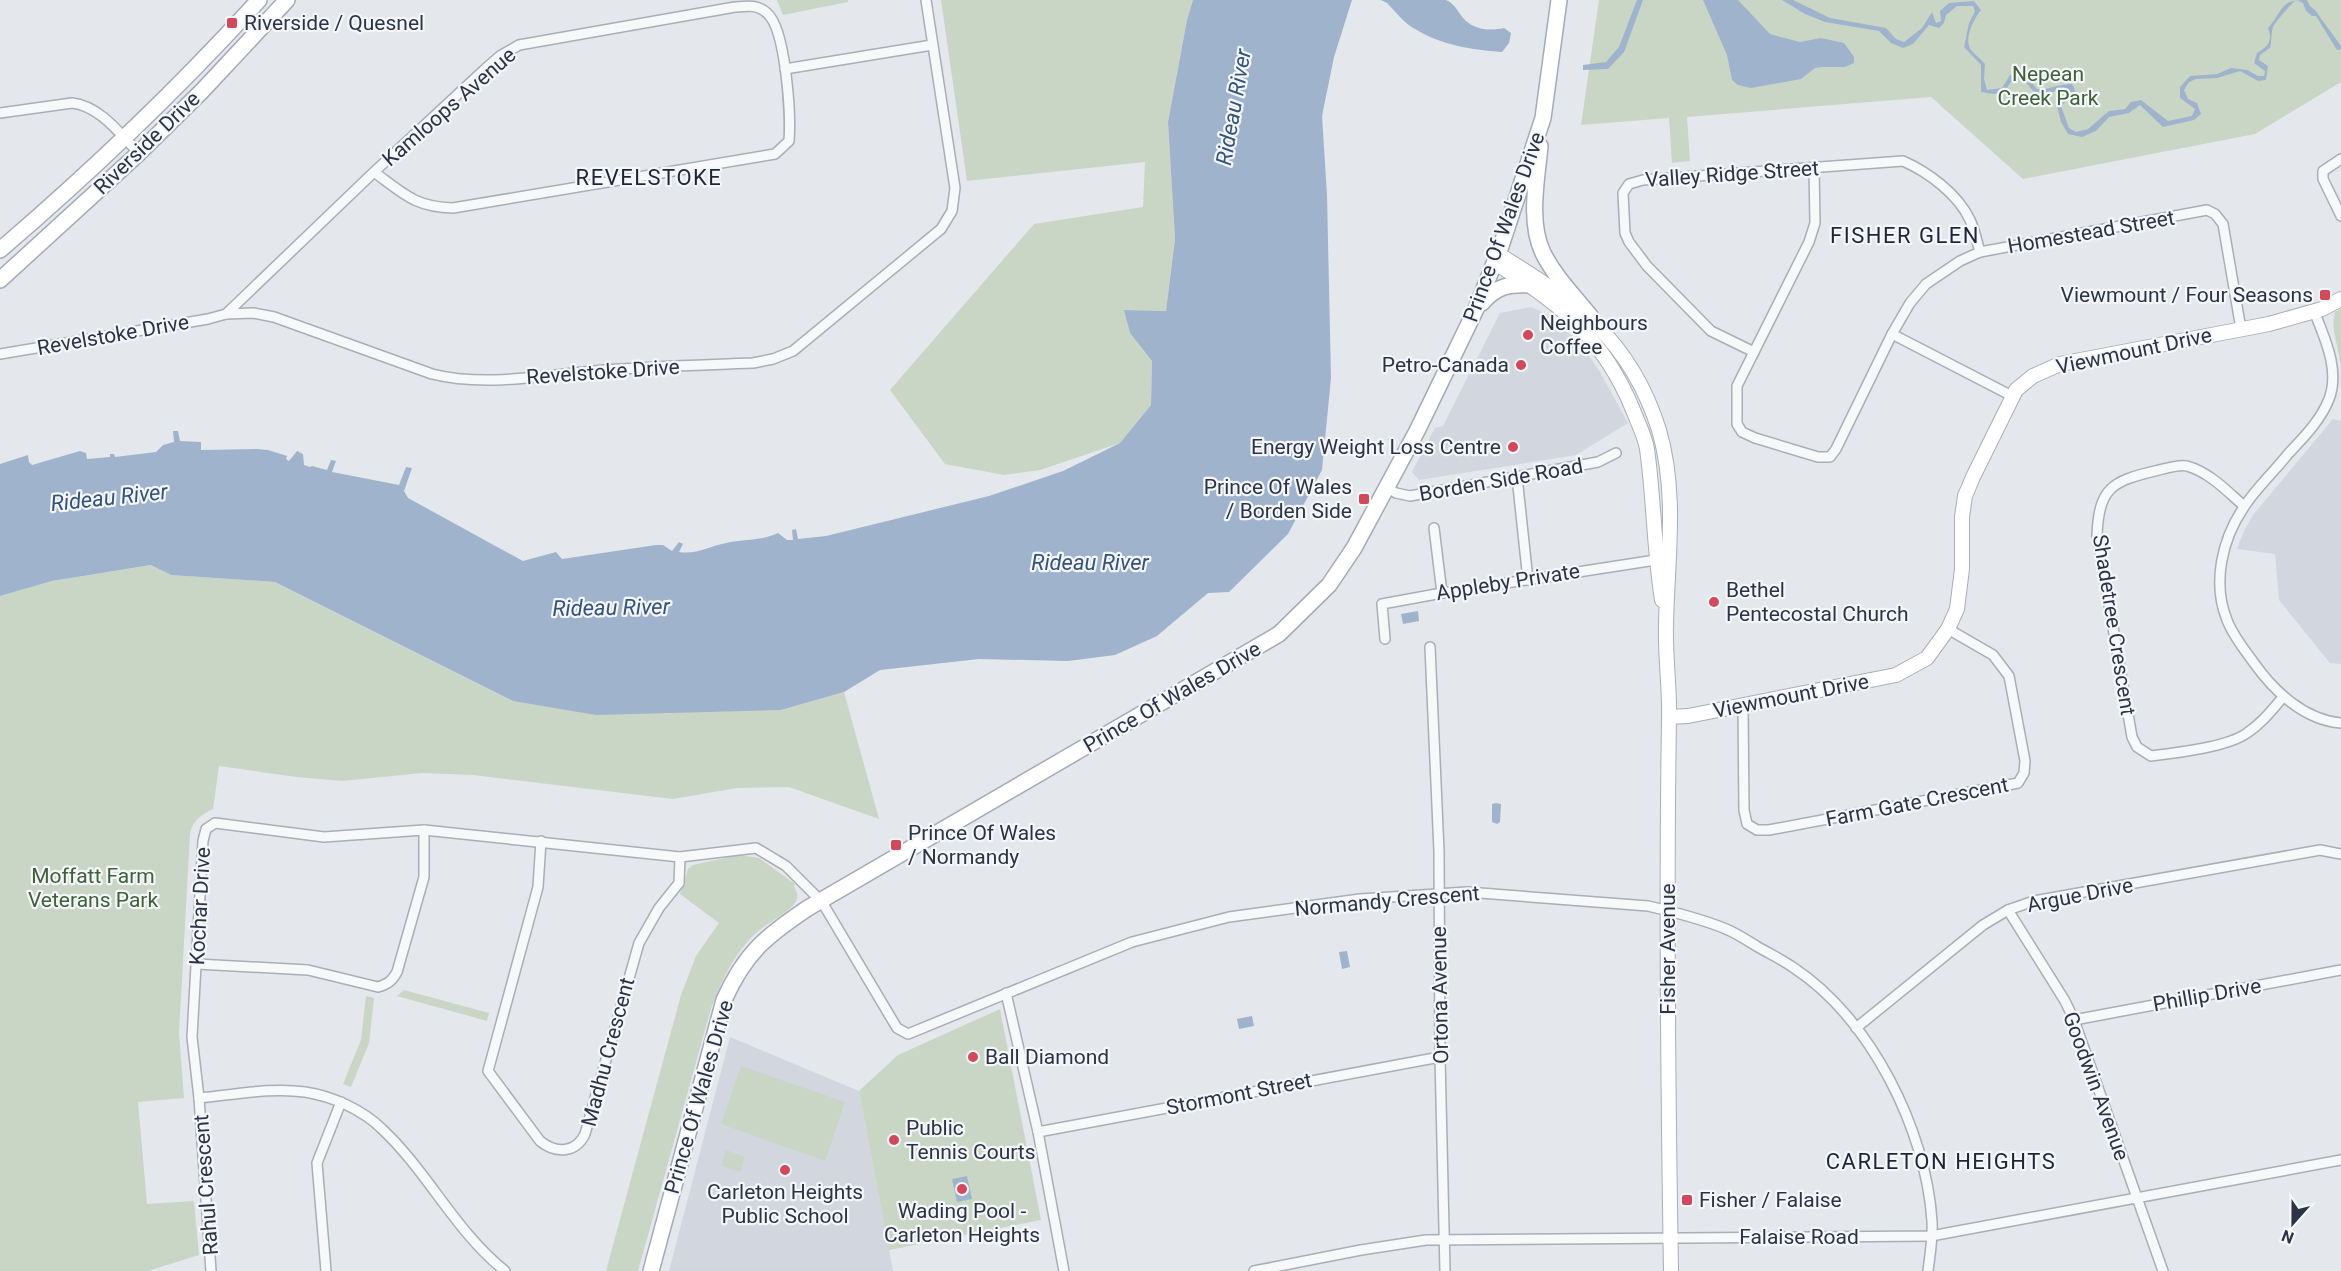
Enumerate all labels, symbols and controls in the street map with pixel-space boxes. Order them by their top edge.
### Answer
place label: Riverside / Quesnel [244,11,424,35]
marker: Riverside / Quesnel [225,16,239,30]
street label: Kamloops Avenue [378,43,520,171]
water label: Rideau River [1211,46,1256,167]
park label: Nepean Creek Park [1997,62,2099,110]
street label: Riverside Drive [89,87,205,199]
street label: Prince Of Wales Drive [1458,129,1550,325]
street label: Valley Ridge Street [1644,156,1820,192]
district label: REVELSTOKE [576,165,722,190]
street label: Homestead Street [2006,205,2177,259]
district label: FISHER GLEN [1830,223,1980,248]
place label: Viewmount / Four Seasons [2061,283,2313,307]
marker: Viewmount / Four Seasons [2318,288,2332,302]
street label: Revelstoke Drive [35,310,191,360]
place label: Neighbours Coffee [1540,311,1648,359]
street label: Viewmount Drive [2054,323,2214,379]
marker: Neighbours Coffee [1521,328,1535,342]
place label: Petro-Canada [1382,353,1509,377]
street label: Revelstoke Drive [526,355,680,389]
marker: Petro-Canada [1514,358,1528,372]
place label: Energy Weight Loss Centre [1251,435,1501,459]
marker: Energy Weight Loss Centre [1506,440,1520,454]
street label: Borden Side Road [1417,454,1585,506]
place label: Prince Of Wales / Borden Side [1204,475,1352,523]
water label: Rideau River [49,479,170,516]
marker: Prince Of Wales / Borden Side [1357,492,1371,506]
street label: Shadetree Crescent [2088,533,2140,717]
water label: Rideau River [1031,550,1150,575]
street label: Appleby Private [1434,559,1582,605]
place label: Bethel Pentecostal Church [1726,578,1909,626]
water label: Rideau River [552,594,671,621]
marker: Bethel Pentecostal Church [1707,595,1721,609]
street label: Prince Of Wales Drive [1079,636,1265,758]
street label: Viewmount Drive [1711,669,1871,723]
street label: Farm Gate Crescent [1824,772,2010,831]
place label: Prince Of Wales / Normandy [908,821,1056,869]
marker: Prince Of Wales / Normandy [889,838,903,852]
street label: Kochar Drive [185,846,215,966]
park label: Moffatt Farm Veterans Park [28,864,158,912]
street label: Argue Drive [2025,873,2135,917]
street label: Normandy Crescent [1293,881,1481,921]
street label: Fisher Avenue [1656,883,1680,1015]
street label: Ortona Avenue [1427,926,1453,1064]
street label: Phillip Drive [2151,974,2263,1016]
street label: Madhu Crescent [577,975,639,1129]
street label: Prince Of Wales Drive [660,997,738,1197]
street label: Goodwin Avenue [2058,1008,2134,1164]
place label: Ball Diamond [985,1045,1109,1069]
marker: Ball Diamond [966,1050,980,1064]
street label: Stormont Street [1164,1068,1314,1120]
street label: Rahul Crescent [189,1114,223,1256]
place label: Public Tennis Courts [906,1116,1036,1164]
marker: Public Tennis Courts [887,1133,901,1147]
district label: CARLETON HEIGHTS [1826,1149,2056,1174]
marker: Carleton Heights Public School [778,1163,792,1177]
place label: Carleton Heights Public School [707,1180,863,1228]
marker: Wading Pool - Carleton Heights [955,1182,969,1196]
place label: Fisher / Falaise [1699,1188,1842,1212]
marker: Fisher / Falaise [1680,1193,1694,1207]
north arrow [2263,1193,2323,1253]
place label: Wading Pool - Carleton Heights [884,1199,1040,1247]
street label: Falaise Road [1739,1225,1859,1249]
text: N [2279,1226,2296,1247]

